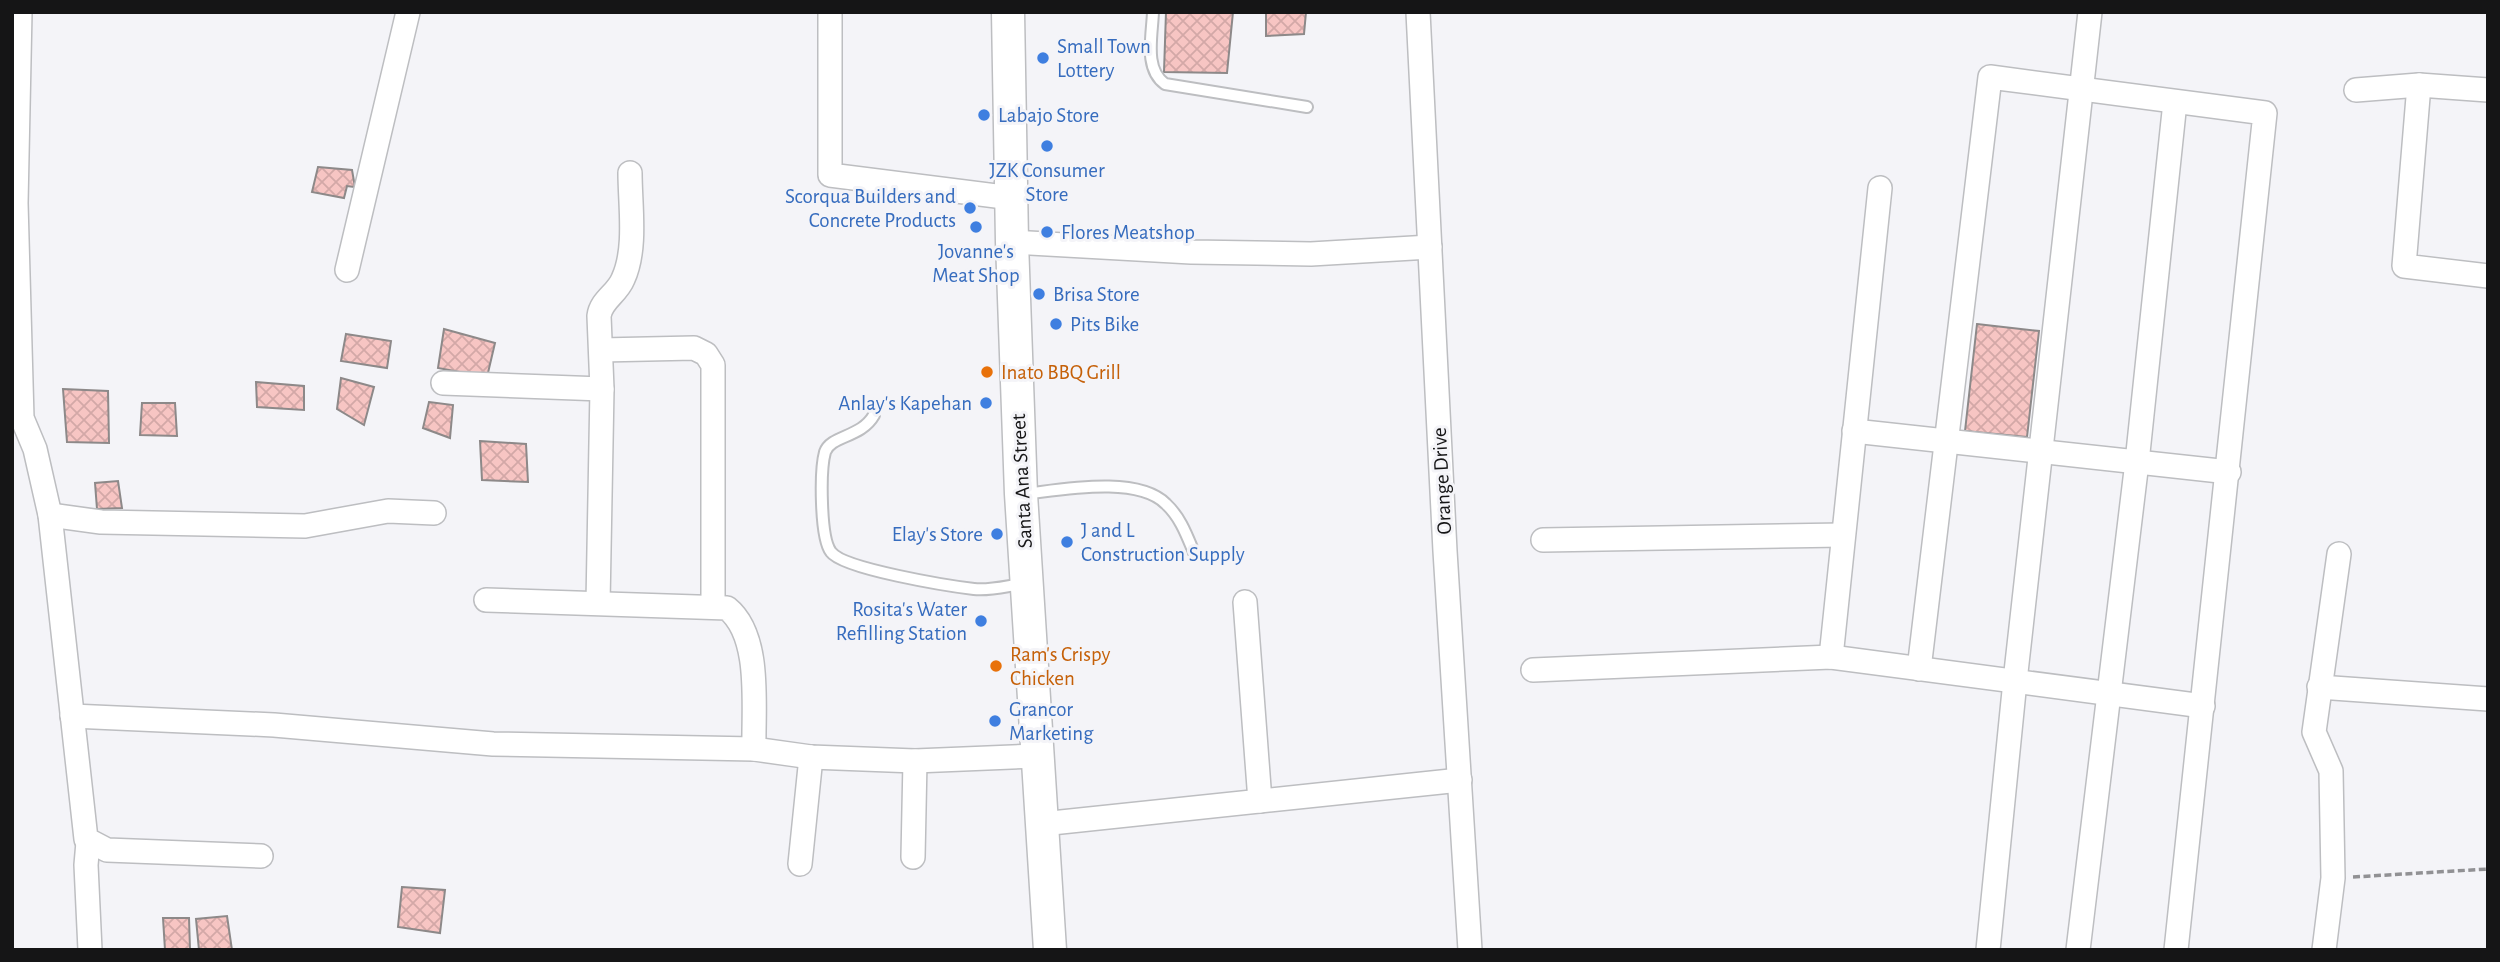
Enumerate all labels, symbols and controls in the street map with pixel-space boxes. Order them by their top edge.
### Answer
place label: Small Town Lottery [1057,36,1151,81]
marker: Small Town Lottery [1035,50,1051,66]
place label: Labajo Store [998,105,1099,126]
marker: Labajo Store [976,107,992,123]
marker: JZK Consumer Store [1039,138,1055,154]
place label: JZK Consumer Store [989,160,1105,205]
place label: Scorqua Builders and Concrete Products [785,186,956,231]
marker: Scorqua Builders and Concrete Products [962,200,978,216]
marker: Jovanne's Meat Shop [968,219,984,235]
place label: Flores Meatshop [1061,222,1195,243]
marker: Flores Meatshop [1039,224,1055,240]
place label: Jovanne's Meat Shop [932,241,1020,286]
place label: Brisa Store [1053,284,1140,305]
marker: Brisa Store [1031,286,1047,302]
place label: Pits Bike [1070,314,1139,335]
marker: Pits Bike [1048,316,1064,332]
place label: Inato BBQ Grill [1001,362,1121,383]
marker: Inato BBQ Grill [979,364,995,380]
place label: Anlay's Kapehan [838,393,972,414]
marker: Anlay's Kapehan [978,395,994,411]
street label: Santa Ana Street [1008,413,1036,549]
street label: Orange Drive [1429,427,1455,535]
place label: J and L Construction Supply [1081,520,1245,565]
place label: Elay's Store [892,524,983,545]
marker: Elay's Store [989,526,1005,542]
marker: J and L Construction Supply [1059,534,1075,550]
place label: Rosita's Water Refilling Station [836,599,967,644]
marker: Rosita's Water Refilling Station [973,613,989,629]
place label: Ram's Crispy Chicken [1010,644,1110,689]
marker: Ram's Crispy Chicken [988,658,1004,674]
place label: Grancor Marketing [1009,699,1094,744]
marker: Grancor Marketing [987,713,1003,729]

